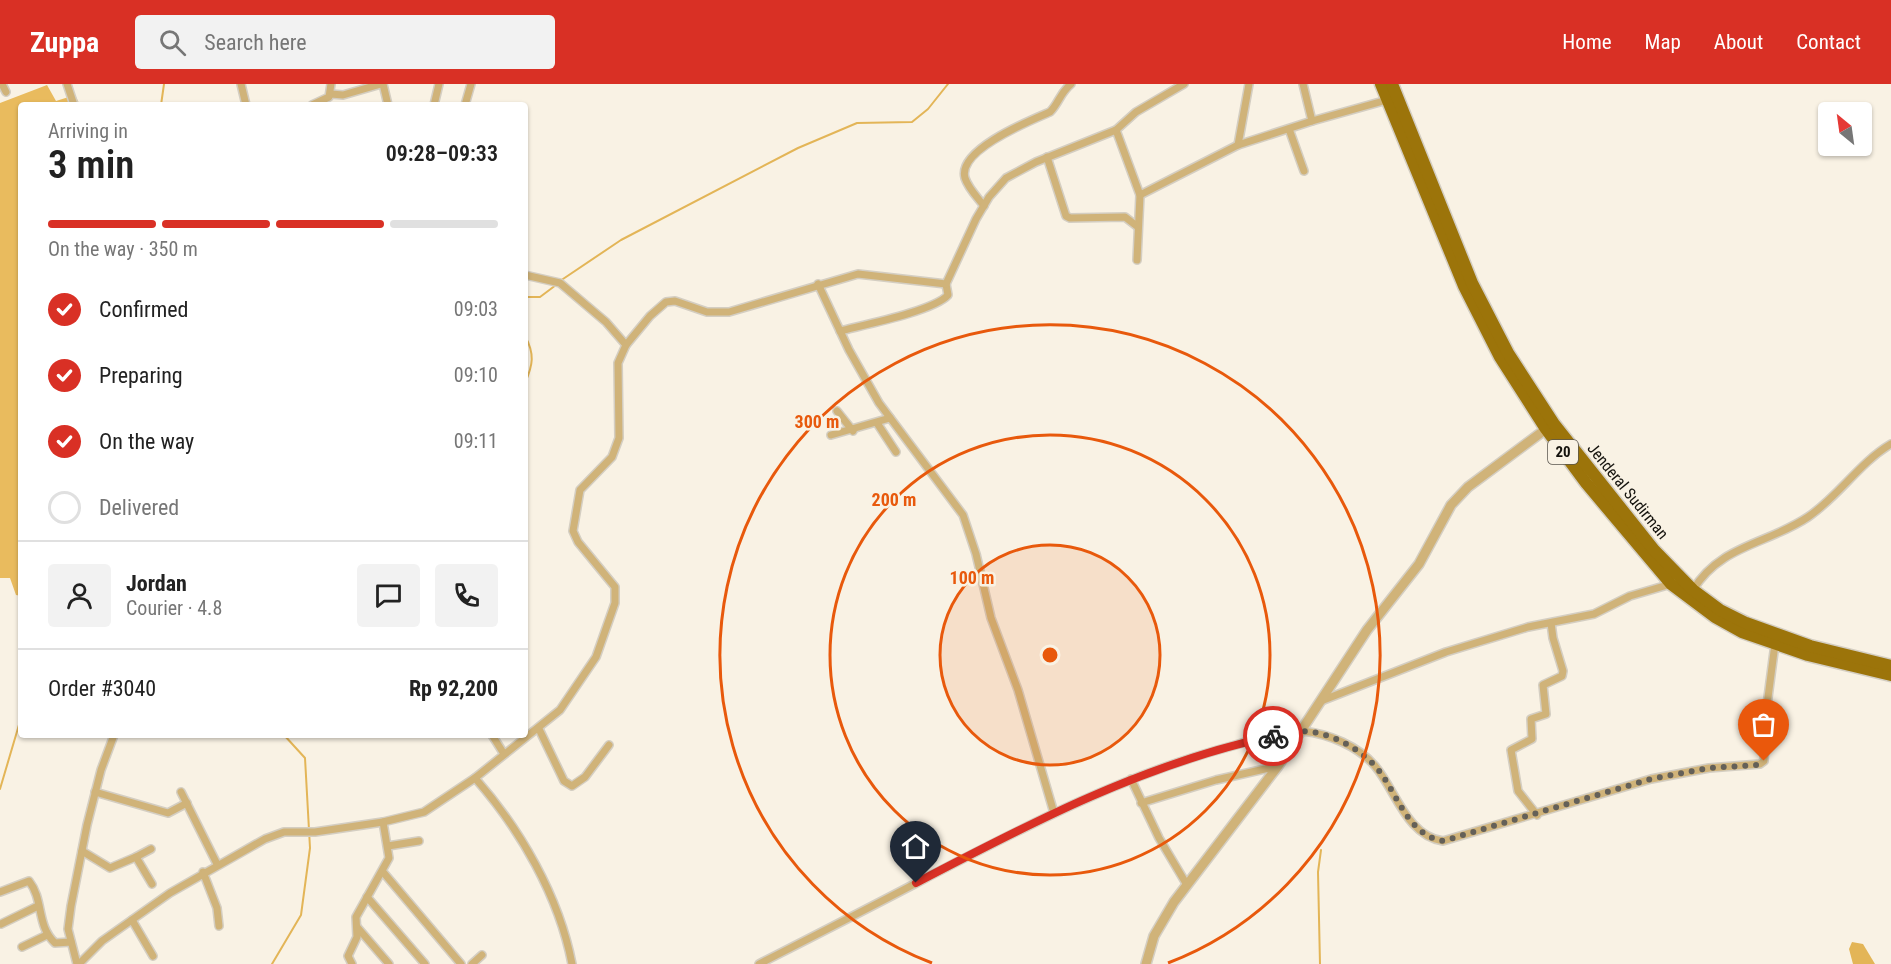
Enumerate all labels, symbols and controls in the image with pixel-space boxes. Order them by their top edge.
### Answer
search box [135,15,555,69]
text: Zuppa [30,26,99,59]
icon: search [156,26,189,59]
text: Search here [204,30,307,55]
text: Home [1562,30,1612,54]
text: Map [1645,30,1681,54]
text: About [1714,30,1763,54]
text: Contact [1796,30,1861,54]
north arrow [1818,102,1872,156]
map controls [1818,102,1872,156]
text: Arriving in [48,119,128,143]
text: 09:28–09:33 [386,141,498,166]
text: 3 min [48,142,134,188]
text: On the way · 350 m [48,237,198,261]
icon: check [48,293,81,326]
text: Confirmed [99,297,188,322]
text: 09:03 [454,297,498,321]
icon: check [48,359,81,392]
text: Preparing [99,363,183,388]
text: 09:10 [454,363,498,387]
text: 300 m [795,411,839,432]
icon: check [48,425,81,458]
text: On the way [99,429,194,454]
text: 09:11 [454,429,498,453]
street label: Jenderal Sudirman [1583,439,1673,543]
road number: 20 [1548,440,1578,464]
text: 200 m [872,489,916,510]
text: Delivered [99,495,179,520]
button: person [48,564,111,627]
button: chat [357,564,420,627]
button: phone [435,564,498,627]
text: 100 m [950,567,994,588]
text: Jordan [126,571,187,596]
text: Courier · 4.8 [126,596,222,620]
centre of rings [1040,645,1060,665]
text: Order #3040 [48,676,156,701]
text: Rp 92,200 [409,676,498,701]
pin [1738,699,1789,761]
courier [1243,706,1303,766]
icon: bag [1747,708,1780,741]
icon: bike [1257,720,1290,753]
pin [890,821,941,883]
icon: home [899,830,932,863]

